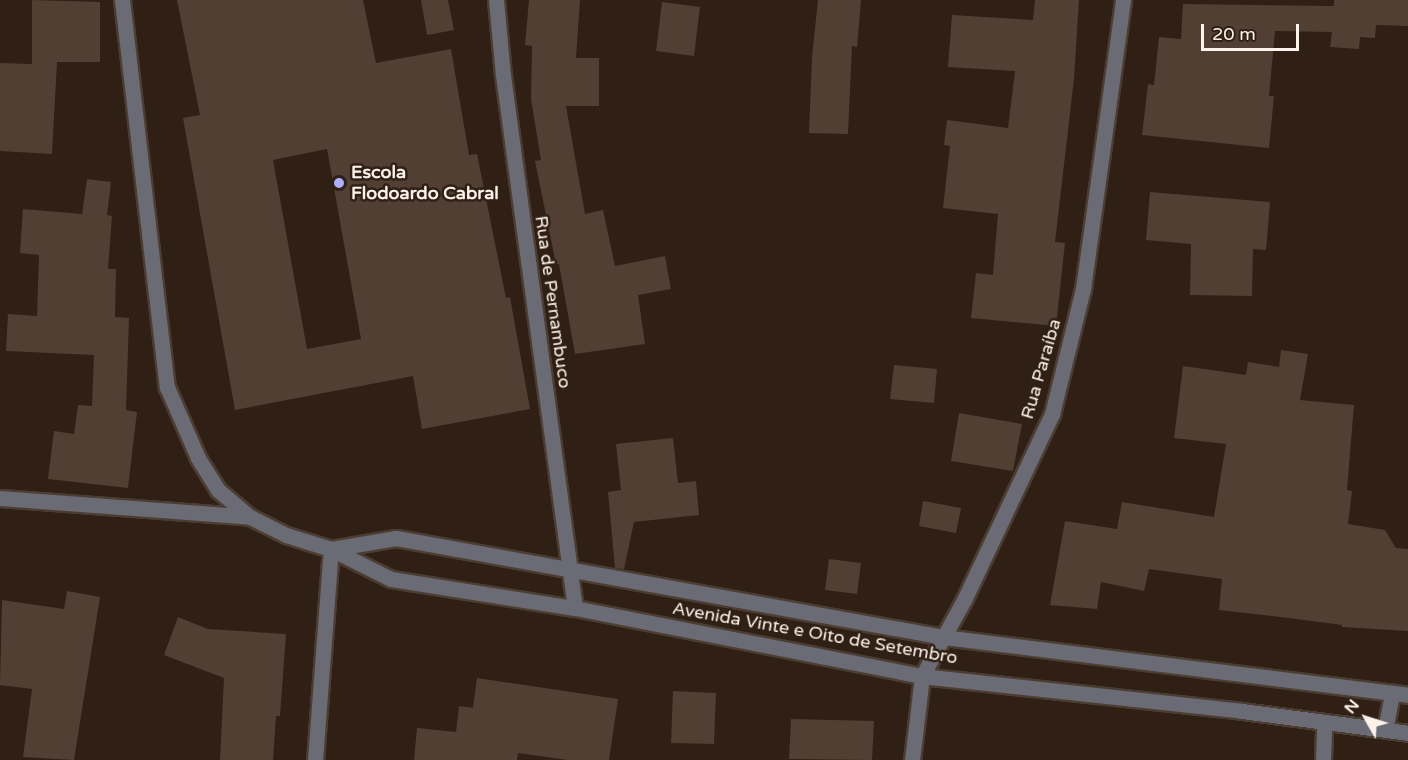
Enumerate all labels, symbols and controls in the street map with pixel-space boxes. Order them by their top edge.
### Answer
scale bar [1204,12,1302,50]
text: 20 m [1212,23,1256,45]
place label: Escola Flodoardo Cabral [351,162,499,204]
marker: Escola Flodoardo Cabral [332,176,346,190]
street label: Rua de Pernambuco [530,214,576,390]
street label: Rua Paraíba [1016,316,1066,422]
street label: Avenida Vinte e Oito de Setembro [671,597,959,669]
north arrow [1336,688,1396,748]
text: N [1340,695,1364,718]

